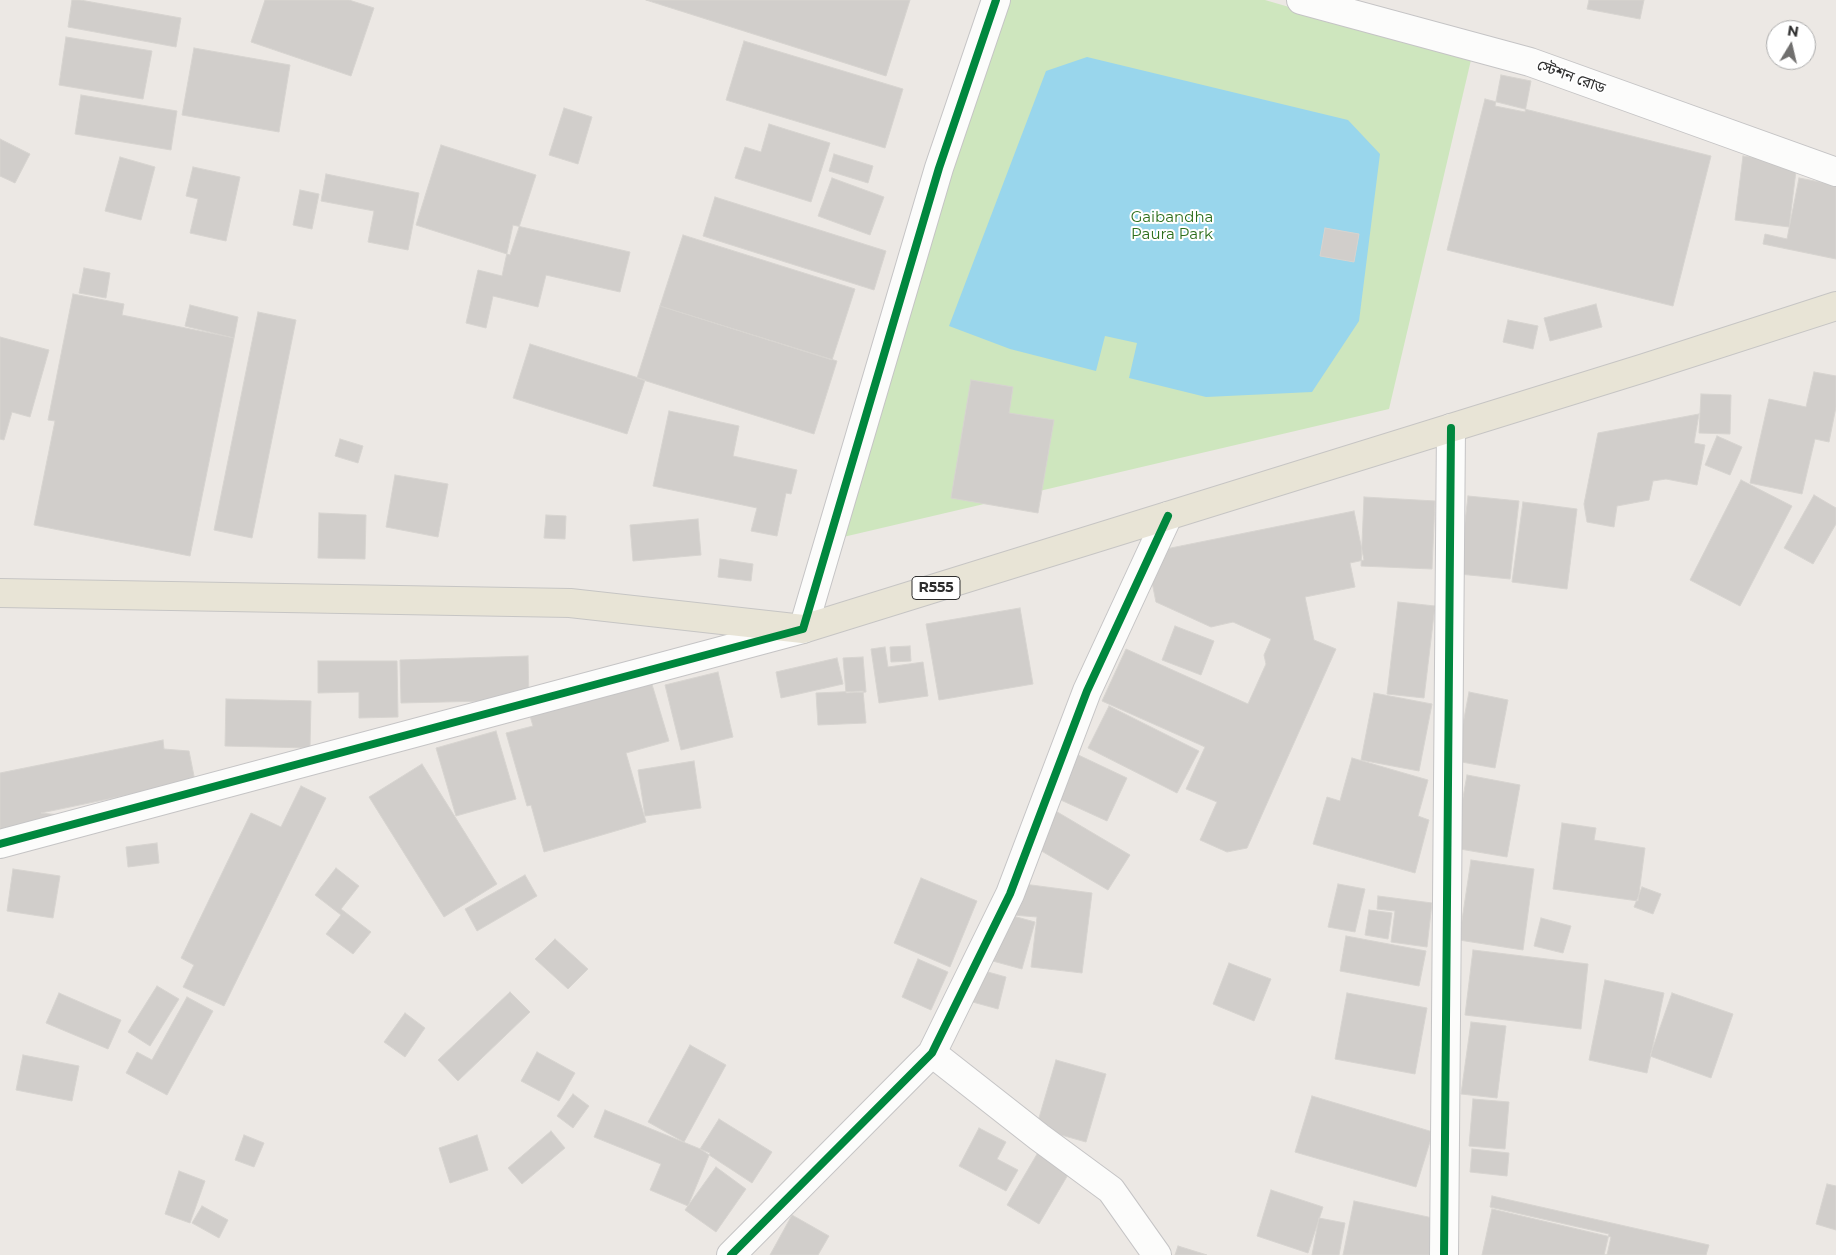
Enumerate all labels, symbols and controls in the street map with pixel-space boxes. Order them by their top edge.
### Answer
north arrow [1766,20,1816,70]
text: N [1786,21,1800,41]
street label: স্টেশন রোড [1534,56,1608,98]
park label: Gaibandha Paura Park [1131,209,1213,244]
road number: R555 [912,576,960,600]

